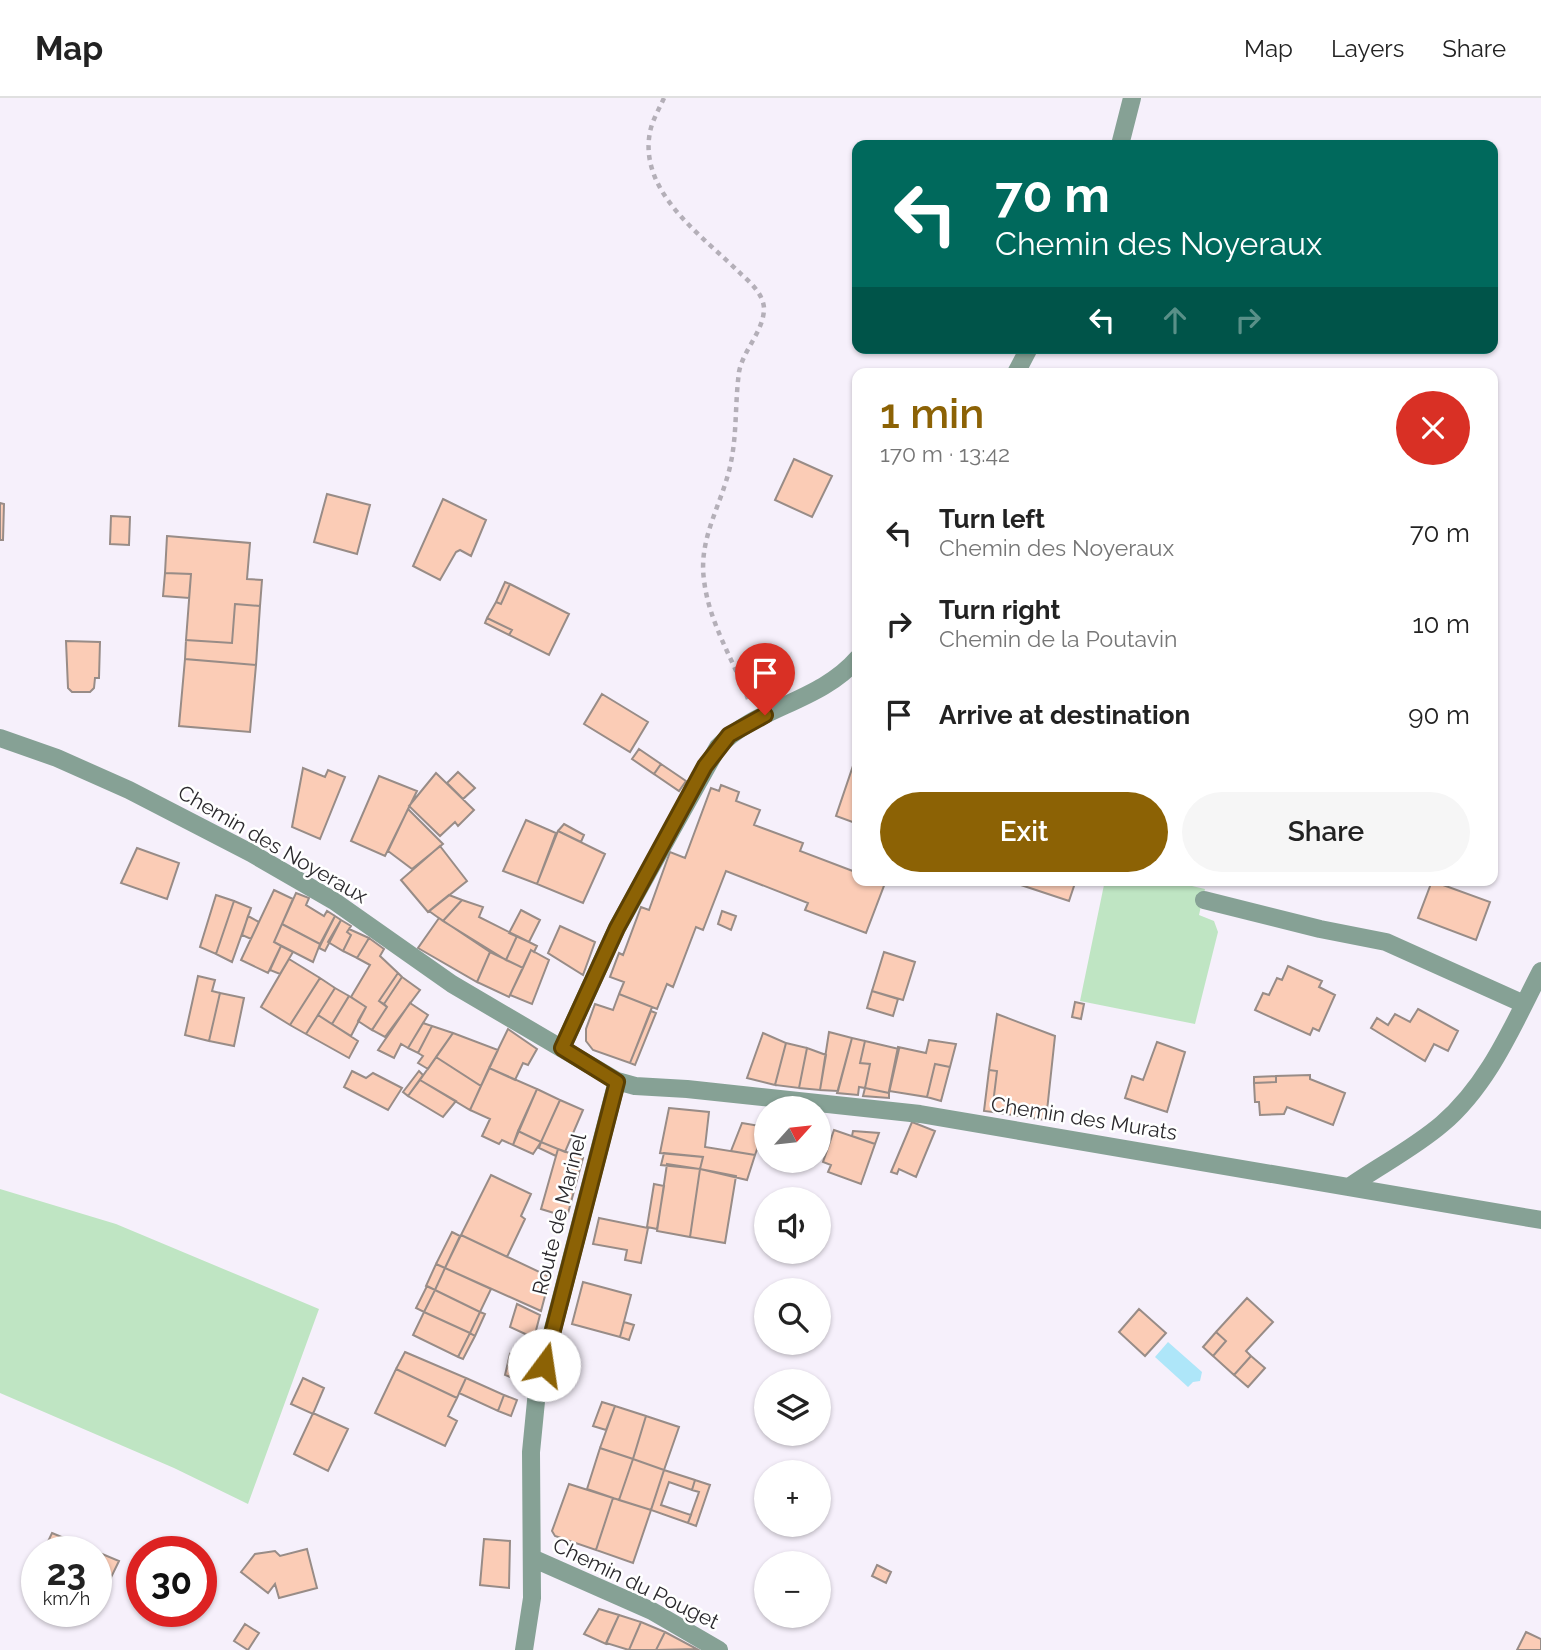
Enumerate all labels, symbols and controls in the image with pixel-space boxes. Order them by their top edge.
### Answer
text: Map [35,29,103,68]
text: Map [1244,34,1293,63]
text: Layers [1331,34,1404,63]
text: Share [1442,34,1506,63]
text: 70 m [995,166,1110,223]
icon: left [880,168,971,259]
text: Chemin des Noyeraux [995,225,1322,262]
icon: left [1083,301,1121,339]
icon: ahead [1156,301,1194,339]
icon: right [1229,301,1267,339]
text: 1 min [880,389,984,438]
button: close [1396,391,1470,465]
text: 170 m · 13:42 [880,440,1010,467]
text: Turn left [939,504,1045,534]
icon: left [880,514,918,552]
text: 70 m [1410,518,1470,548]
text: Chemin des Noyeraux [939,534,1174,561]
text: Turn right [939,595,1060,625]
icon: right [880,605,918,643]
text: 10 m [1412,609,1470,639]
text: Chemin de la Poutavin [939,625,1177,652]
pin [735,643,795,715]
icon: arrive [746,654,784,692]
icon: arrive [880,696,918,734]
text: Arrive at destination [939,700,1190,730]
text: 90 m [1408,700,1470,730]
street label: Chemin des Noyeraux [174,780,373,909]
button: Exit [880,792,1168,872]
button: Share [1182,792,1470,872]
street label: Chemin des Murats [989,1091,1179,1145]
north arrow [754,1096,831,1172]
map controls [754,1096,831,1628]
street label: Route de Marinel [527,1130,591,1297]
button: sound [754,1187,831,1264]
button: search [754,1278,831,1355]
position arrow [507,1328,581,1402]
button: layers [754,1369,831,1446]
button: + [754,1460,831,1537]
street label: Chemin du Pouget [549,1532,723,1634]
speed limit sign: 30 [126,1536,217,1627]
button: − [754,1551,831,1628]
text: 23 [47,1552,86,1593]
text: km/h [43,1588,90,1609]

